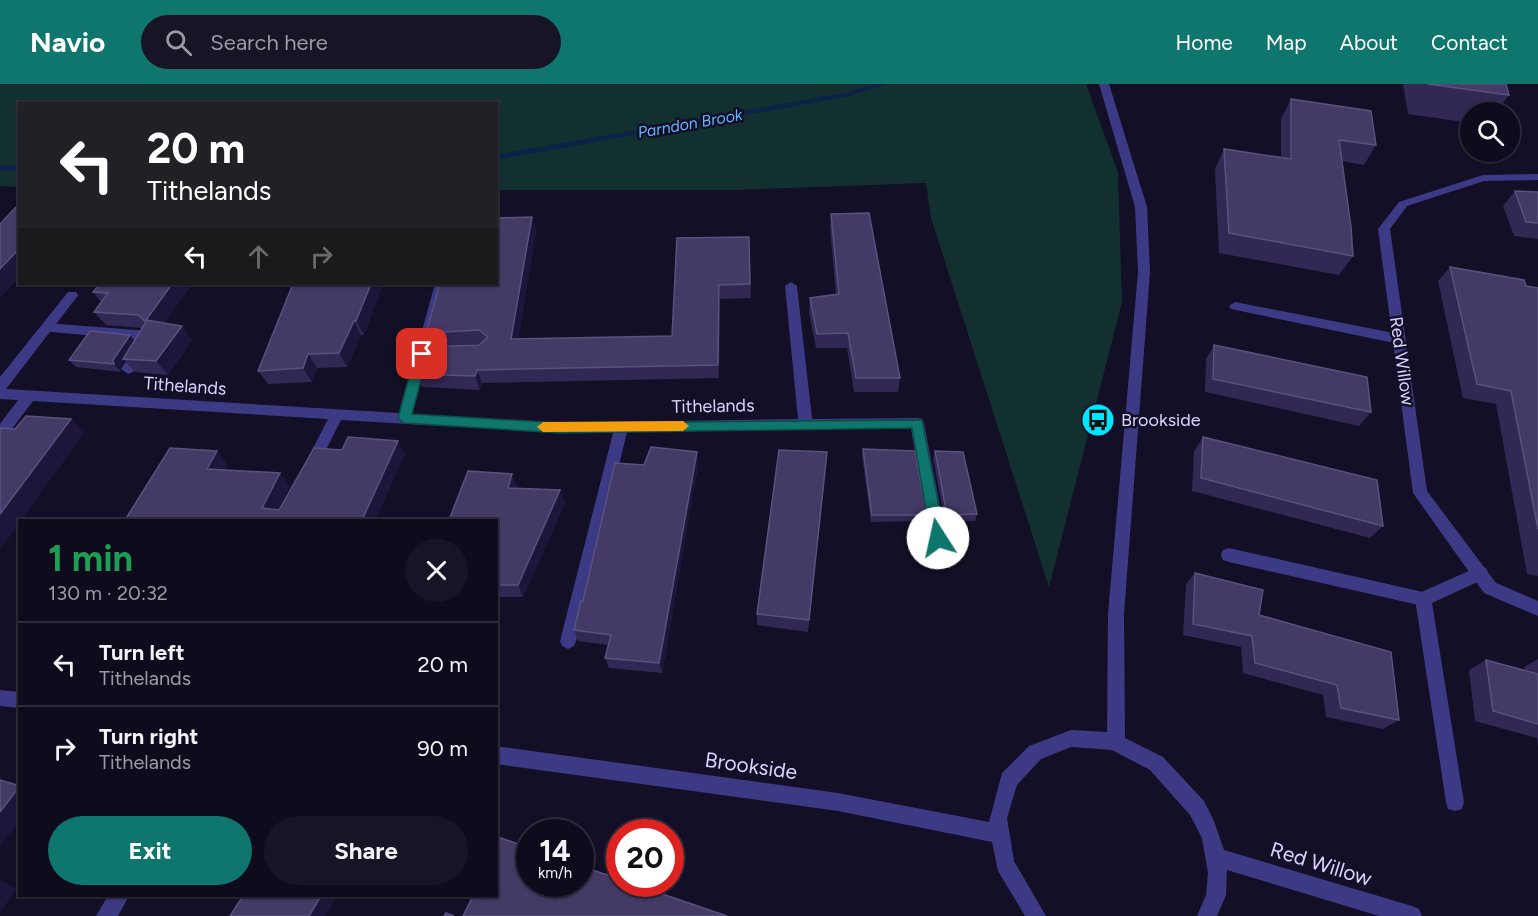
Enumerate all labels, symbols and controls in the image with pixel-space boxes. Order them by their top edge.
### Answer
search box [141,15,561,69]
text: Navio [30,25,105,59]
icon: search [162,26,195,59]
text: Search here [210,29,328,56]
text: Home [1176,30,1233,55]
text: Map [1266,30,1307,55]
text: About [1340,30,1398,55]
text: Contact [1431,30,1508,55]
map controls [1460,102,1520,162]
button: search [1460,102,1520,162]
water label: Parndon Brook [636,105,745,142]
text: 20 m [147,123,245,174]
icon: left [48,126,126,204]
text: Tithelands [147,174,271,207]
icon: left [179,240,212,273]
icon: ahead [242,240,275,273]
icon: right [305,240,338,273]
street label: Red Willow [1385,315,1419,407]
pin [396,328,447,379]
icon: arrive [405,337,438,370]
street label: Tithelands [143,372,227,400]
street label: Tithelands [671,394,755,418]
bus stop icon: Brookside [1080,402,1116,438]
place label: Brookside [1121,409,1201,431]
position arrow [906,506,970,570]
text: 1 min [48,537,133,580]
button: close [405,539,468,602]
text: 130 m · 20:32 [48,581,168,605]
text: Turn left [99,639,185,666]
icon: left [48,648,81,681]
text: 20 m [417,651,468,678]
text: Tithelands [99,666,191,690]
text: Turn right [99,723,198,750]
icon: right [48,732,81,765]
text: 90 m [417,735,468,762]
street label: Brookside [703,747,799,784]
text: Tithelands [99,750,191,774]
button: Exit [48,816,252,885]
button: Share [264,816,468,885]
speed limit sign: 20 [606,819,684,897]
text: 14 [539,832,571,869]
street label: Red Willow [1267,836,1375,891]
text: km/h [538,864,572,882]

